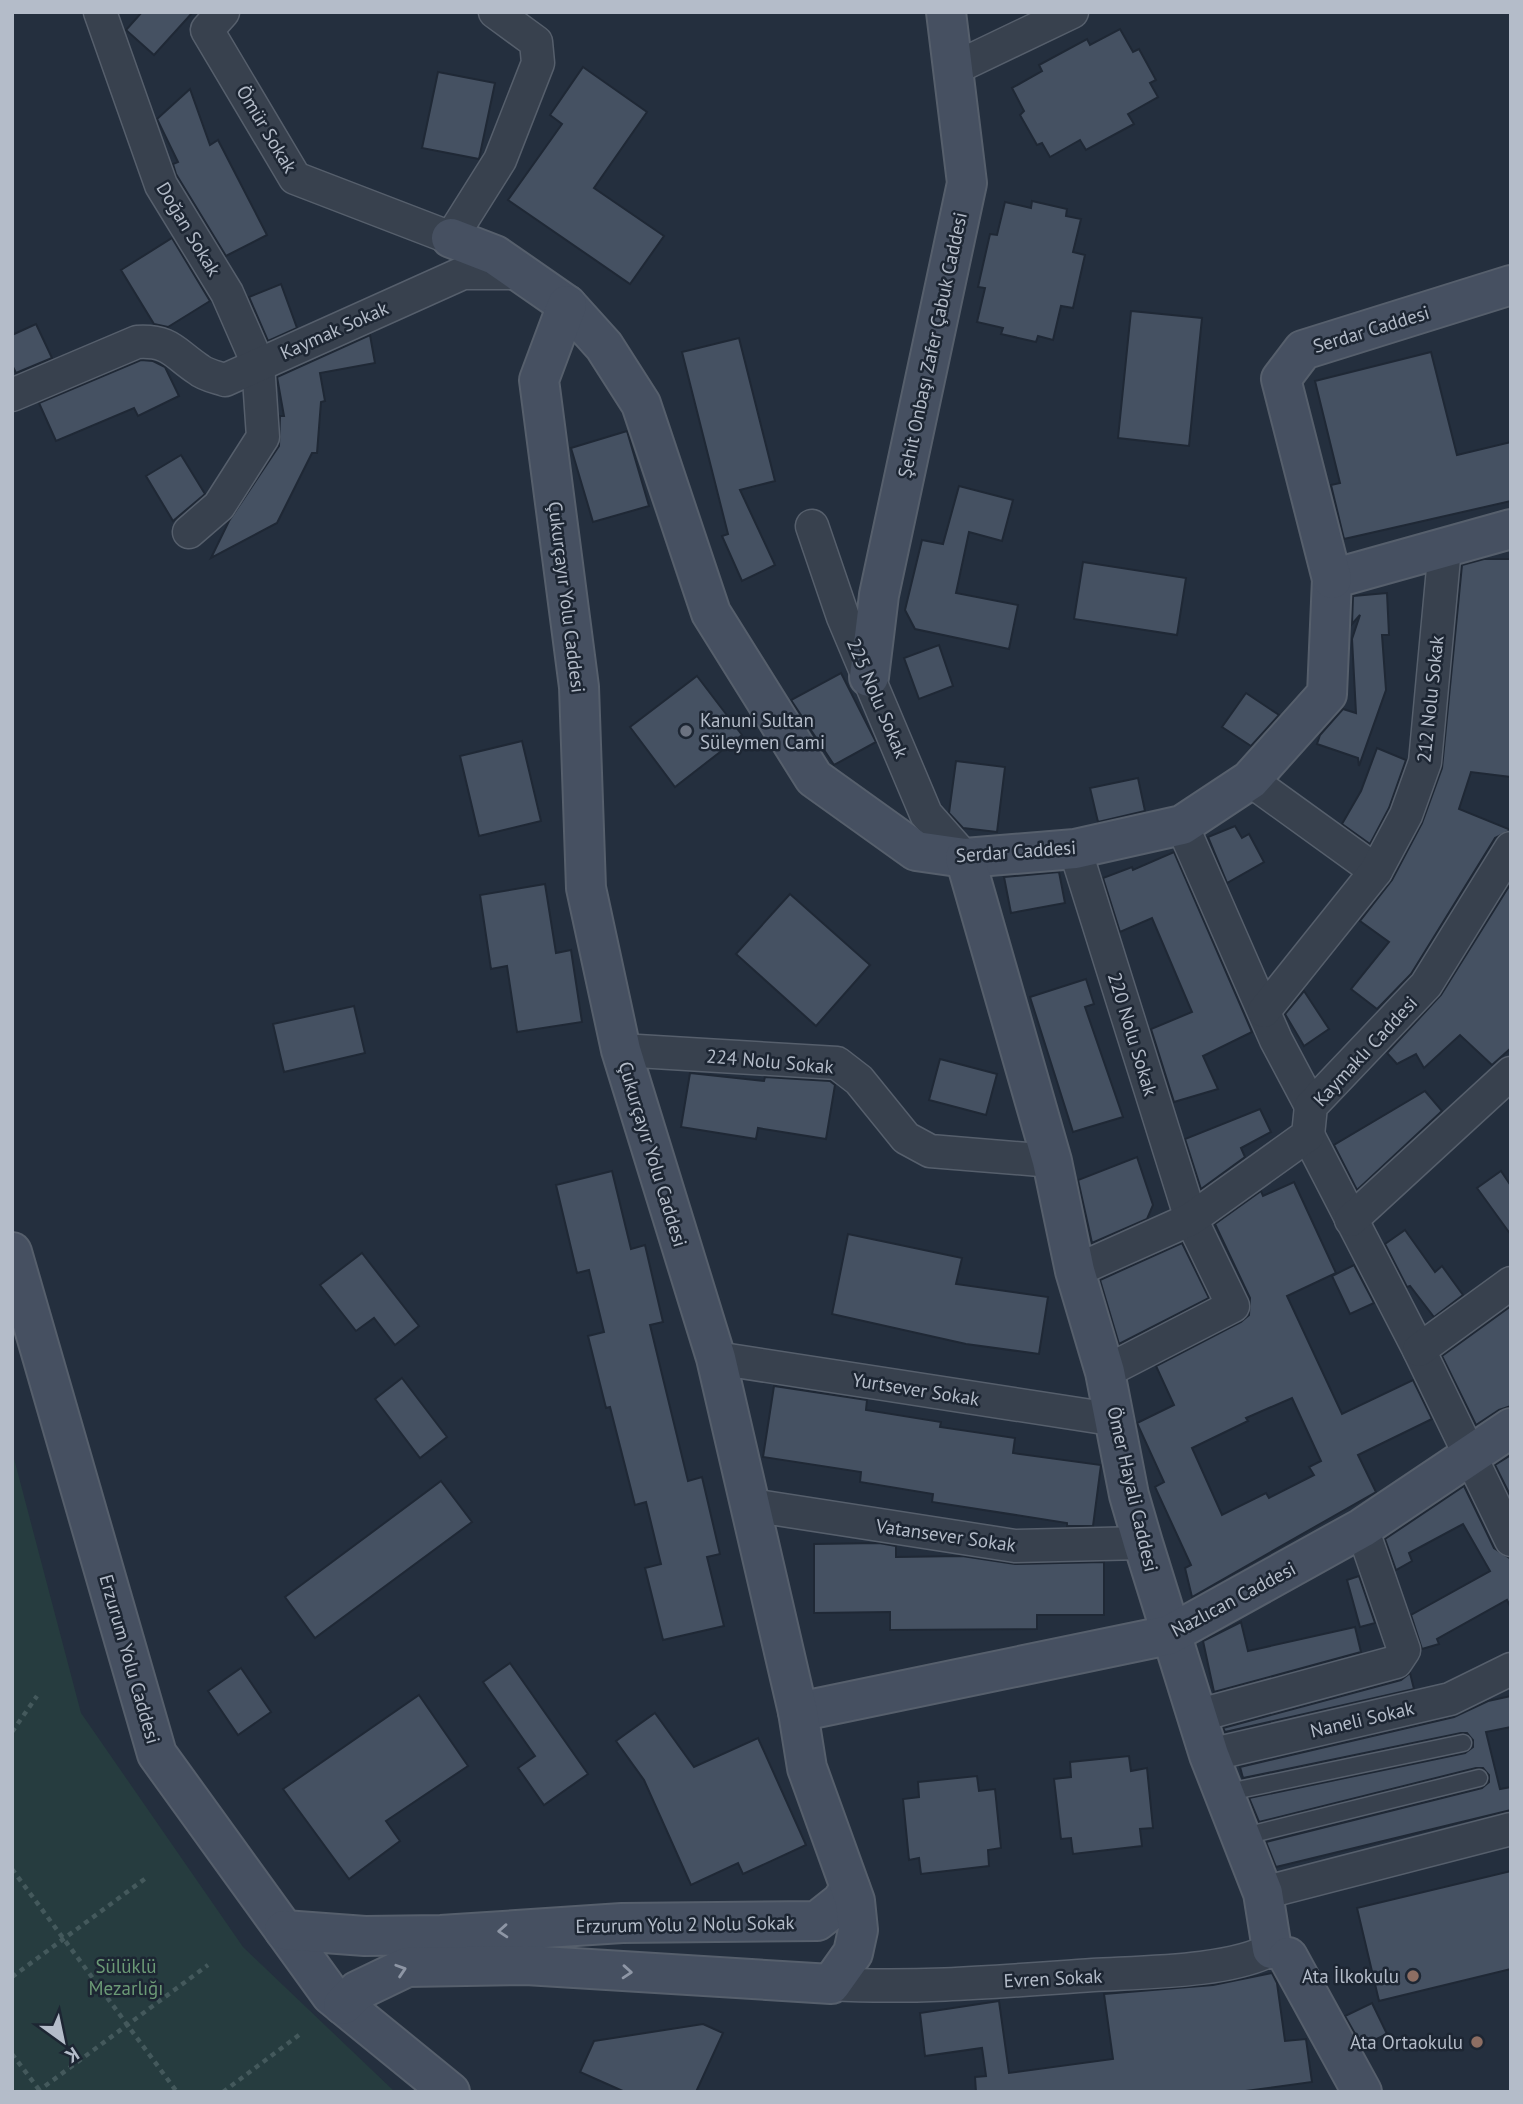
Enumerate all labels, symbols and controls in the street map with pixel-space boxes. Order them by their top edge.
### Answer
street label: Ömür Sokak [231,81,303,177]
street label: Doğan Sokak [152,178,226,280]
street label: Şehit Onbaşı Zafer Çabuk Caddesi [892,210,972,480]
street label: Kaymak Sokak [276,296,392,364]
street label: Serdar Caddesi [1310,300,1432,358]
street label: Çukurçayır Yolu Caddesi [543,500,591,694]
street label: 225 Nolu Sokak [842,634,914,762]
street label: 212 Nolu Sokak [1411,634,1449,764]
place label: Kanuni Sultan Süleymen Cami [700,708,825,754]
marker: Kanuni Sultan Süleymen Cami [678,723,694,739]
street label: Serdar Caddesi [955,835,1077,867]
street label: 220 Nolu Sokak [1103,969,1163,1099]
street label: Kaymaklı Caddesi [1308,991,1422,1111]
street label: 224 Nolu Sokak [705,1043,835,1079]
street label: Çukurçayır Yolu Caddesi [613,1058,693,1250]
street label: Yurtsever Sokak [851,1367,981,1411]
street label: Ömer Hayali Caddesi [1102,1404,1164,1574]
street label: Vatansever Sokak [874,1513,1017,1557]
street label: Nazlıcan Caddesi [1166,1556,1300,1642]
street label: Erzurum Yolu Caddesi [94,1571,166,1747]
street label: Naneli Sokak [1308,1695,1416,1743]
street label: Erzurum Yolu 2 Nolu Sokak [575,1910,795,1938]
one-way arrow [497,1923,508,1938]
park label: Sülüklü Mezarlığı [89,1954,163,2000]
street label: Evren Sokak [1003,1963,1103,1993]
one-way arrow [394,1964,406,1979]
one-way arrow [622,1964,633,1979]
place label: Ata İlkokulu [1302,1964,1399,1988]
marker: Ata İlkokulu [1405,1968,1421,1984]
north arrow [28,2006,98,2076]
place label: Ata Ortaokulu [1350,2030,1463,2054]
marker: Ata Ortaokulu [1469,2034,1485,2050]
text: K [61,2042,84,2069]

